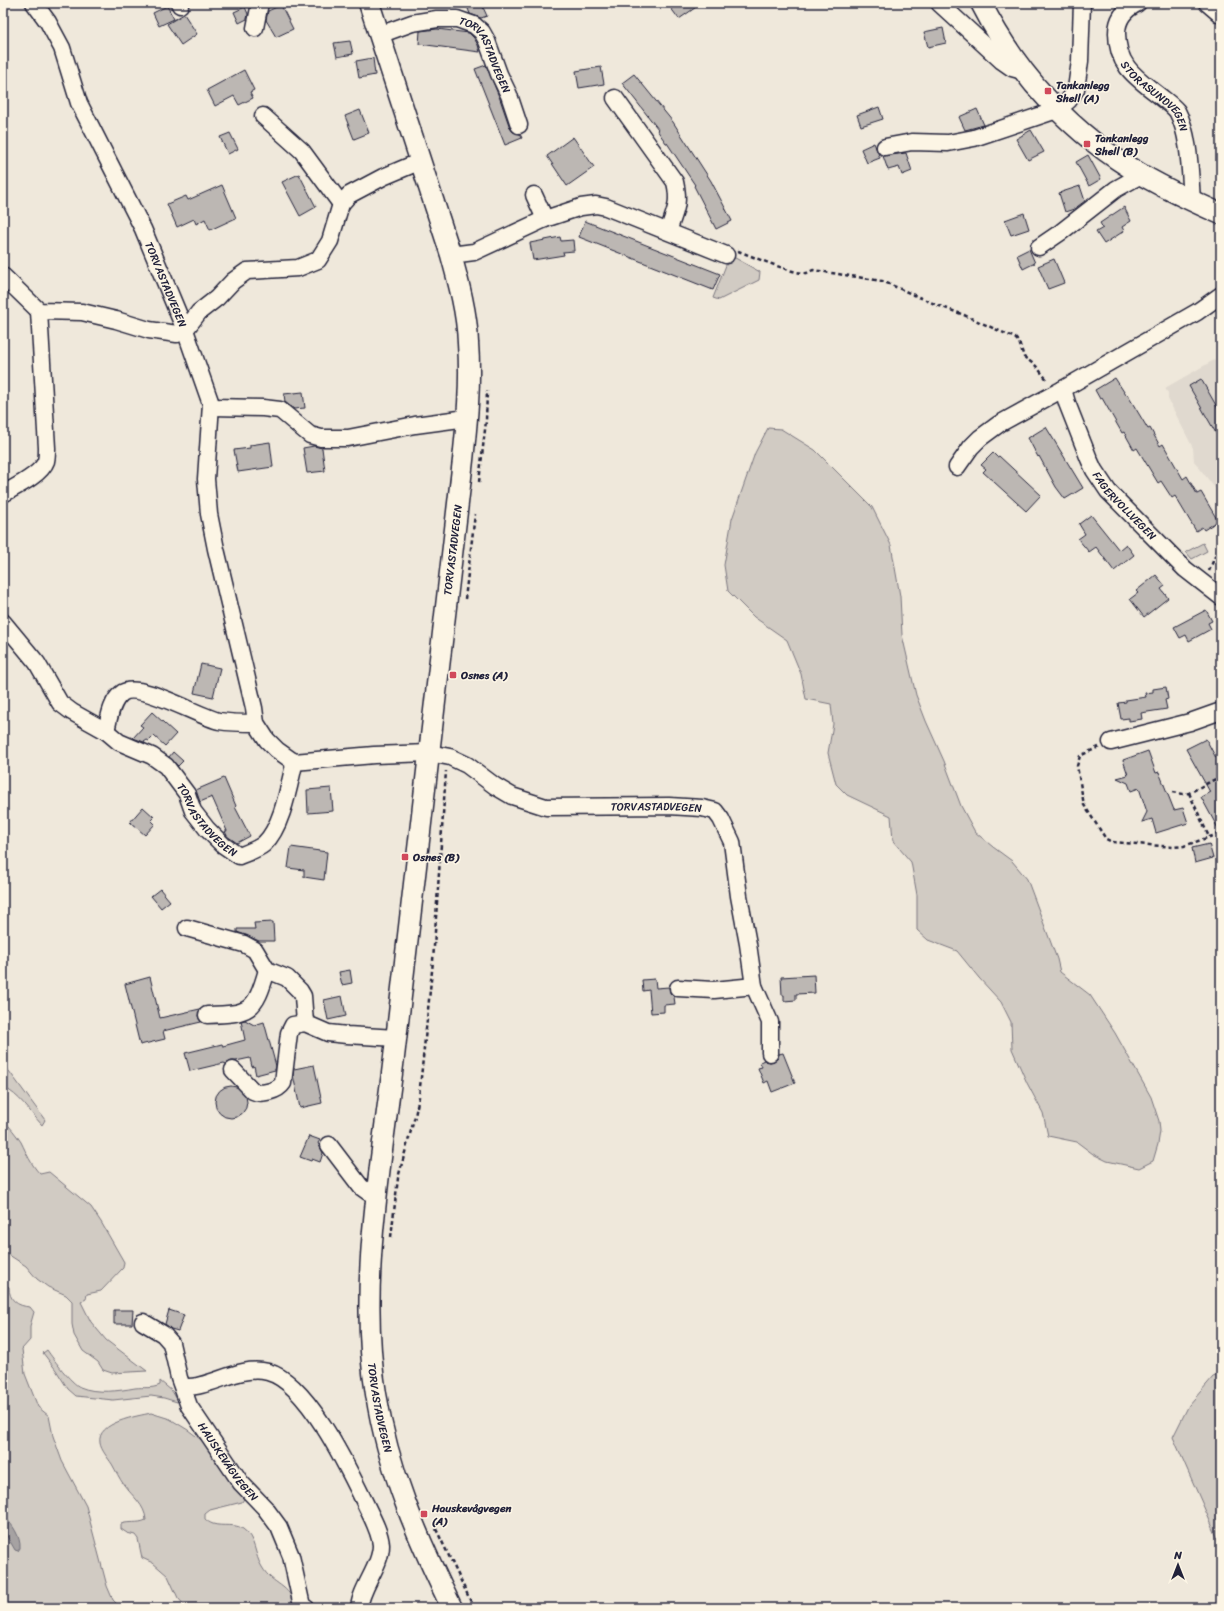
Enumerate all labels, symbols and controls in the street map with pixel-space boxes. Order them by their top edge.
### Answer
street label: TORVASTADVEGEN [457,11,516,97]
street label: STORASUNDVEGEN [1116,57,1194,134]
place label: Tankanlegg Shell (A) [1055,76,1110,108]
marker: Tankanlegg Shell (A) [1043,86,1053,96]
place label: Tankanlegg Shell (B) [1094,129,1149,161]
marker: Tankanlegg Shell (B) [1082,139,1092,149]
street label: TORVASTADVEGEN [140,239,192,330]
street label: FAGERVOLLVEGEN [1088,467,1161,545]
street label: TORVASTADVEGEN [438,503,468,596]
place label: Osnes (A) [460,666,508,685]
marker: Osnes (A) [448,670,458,680]
street label: TORVASTADVEGEN [172,779,242,862]
street label: TORVASTADVEGEN [611,796,703,818]
place label: Osnes (B) [412,848,460,867]
marker: Osnes (B) [400,852,410,862]
street label: TORVASTADVEGEN [362,1362,398,1455]
street label: HAUSKEVÅGVEGEN [193,1418,263,1506]
place label: Hauskevågvegen (A) [431,1499,512,1531]
marker: Hauskevågvegen (A) [419,1509,429,1519]
north arrow [1158,1545,1198,1585]
text: N [1173,1546,1182,1565]

